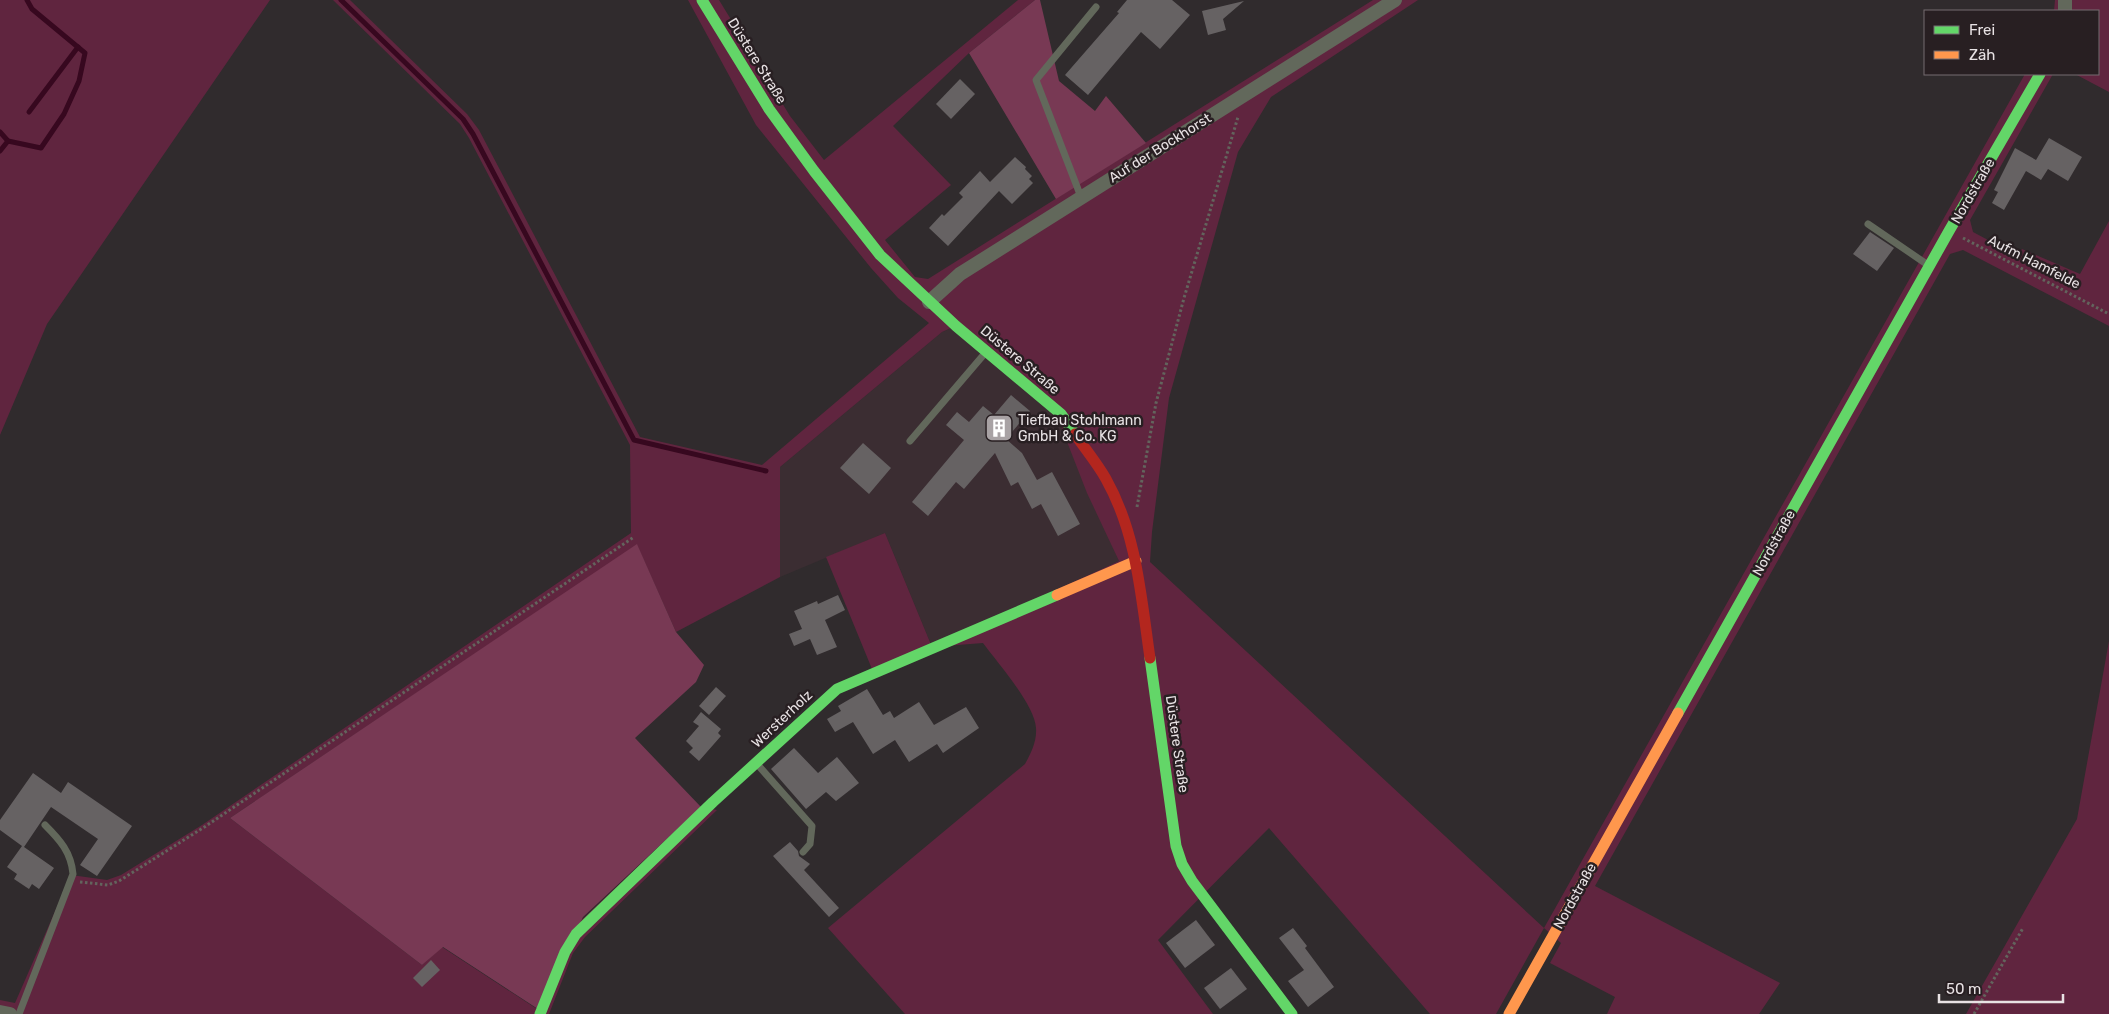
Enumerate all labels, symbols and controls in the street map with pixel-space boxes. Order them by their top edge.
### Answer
legend [1924,10,2099,75]
street label: Düstere Straße [724,15,790,107]
text: Frei [1969,21,1995,39]
text: Zäh [1969,46,1995,64]
street label: Auf der Bockhorst [1106,109,1215,186]
street label: Nordstraße [1947,155,1999,227]
street label: Aufm Hamfelde [1985,231,2083,293]
street label: Düstere Straße [977,322,1063,398]
place label: Tiefbau Stohlmann GmbH & Co. KG [1018,412,1142,445]
building icon: Tiefbau Stohlmann GmbH & Co. KG [984,413,1014,443]
street label: Nordstraße [1749,507,1799,579]
street label: Wersterholz [748,687,816,751]
street label: Düstere Straße [1162,694,1192,794]
street label: Nordstraße [1550,860,1600,932]
scale bar [1939,972,2063,1004]
text: 50 m [1946,980,1981,998]

